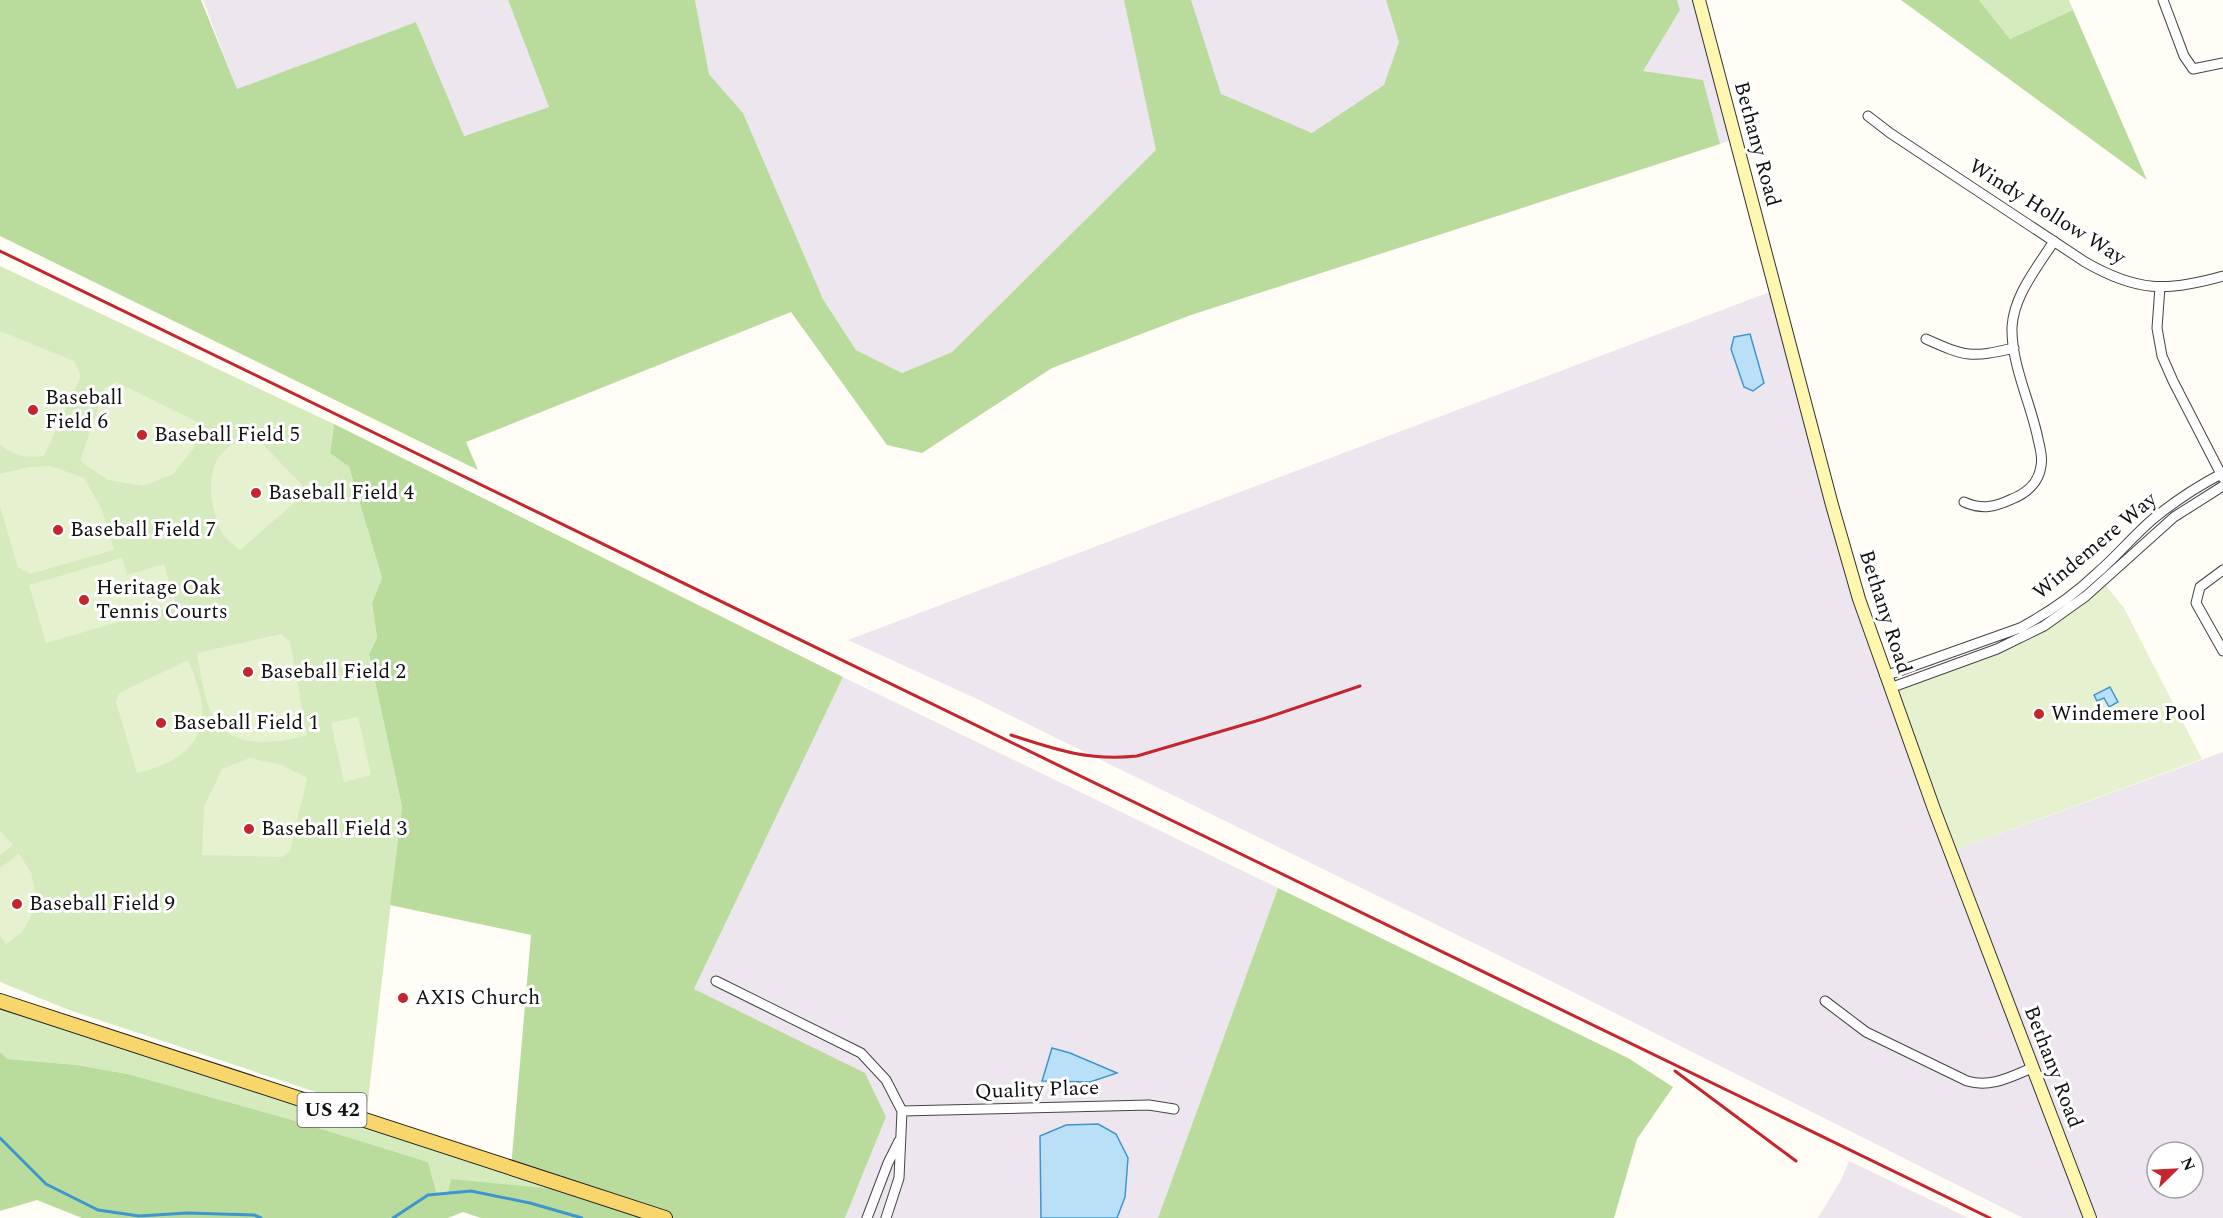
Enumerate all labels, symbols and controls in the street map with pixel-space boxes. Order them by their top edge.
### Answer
street label: Bethany Road [1725,78,1789,210]
street label: Windy Hollow Way [1962,151,2132,274]
place label: Baseball Field 6 [45,382,123,438]
marker: Baseball Field 6 [26,403,40,417]
place label: Baseball Field 5 [154,419,300,451]
marker: Baseball Field 5 [135,428,149,442]
place label: Baseball Field 4 [268,477,415,509]
street label: Windemere Way [2026,484,2165,608]
marker: Baseball Field 4 [249,486,263,500]
place label: Baseball Field 7 [70,514,216,546]
marker: Baseball Field 7 [51,523,65,537]
street label: Bethany Road [1850,546,1920,678]
place label: Heritage Oak Tennis Courts [96,572,228,628]
marker: Heritage Oak Tennis Courts [77,593,91,607]
place label: Baseball Field 2 [260,656,406,688]
marker: Baseball Field 2 [241,665,255,679]
place label: Windemere Pool [2051,698,2206,730]
place label: Baseball Field 1 [173,707,319,739]
marker: Windemere Pool [2032,707,2046,721]
marker: Baseball Field 1 [154,716,168,730]
place label: Baseball Field 3 [261,813,408,845]
marker: Baseball Field 3 [242,822,256,836]
place label: Baseball Field 9 [29,888,175,920]
marker: Baseball Field 9 [10,897,24,911]
place label: AXIS Church [415,982,540,1014]
marker: AXIS Church [396,991,410,1005]
street label: Bethany Road [2015,1001,2091,1133]
street label: Quality Place [974,1072,1100,1108]
road number: US 42 [298,1093,366,1127]
north arrow [2145,1140,2205,1200]
text: N [2174,1153,2201,1175]

